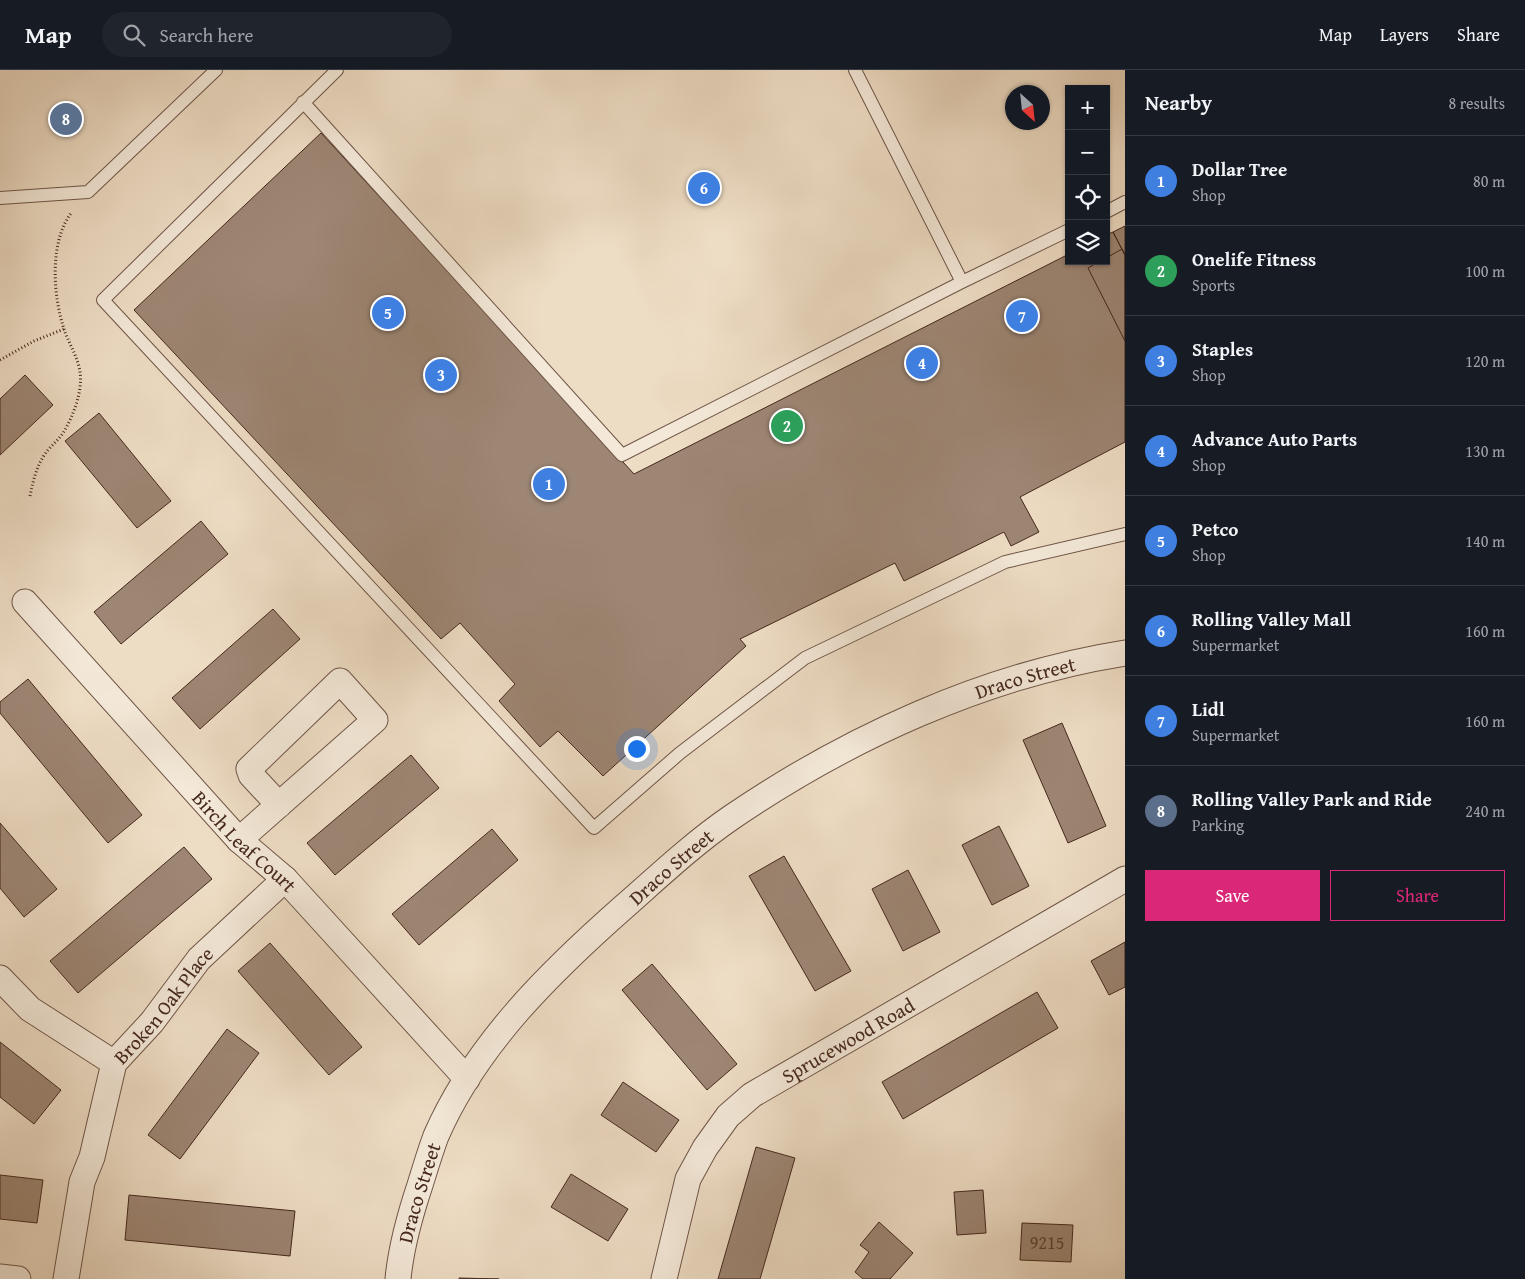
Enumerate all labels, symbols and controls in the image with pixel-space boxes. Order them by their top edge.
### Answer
search box [102,12,452,57]
text: Map [25,17,72,52]
icon: search [120,21,148,49]
text: Search here [160,21,253,49]
text: Map [1319,21,1352,48]
text: Layers [1380,21,1429,48]
text: Share [1457,21,1500,48]
north arrow [1005,85,1050,130]
map controls [1065,85,1110,265]
button: + [1065,85,1110,130]
text: Nearby [1145,87,1212,118]
text: 8 results [1448,91,1505,115]
pin: 8 [50,100,82,138]
button: − [1065,130,1110,175]
text: Dollar Tree [1192,155,1287,183]
pin: 6 [688,169,720,207]
text: 1 [1157,169,1165,193]
text: 80 m [1473,169,1505,193]
button: locate [1065,175,1110,220]
text: Shop [1192,183,1226,207]
button: layers [1065,220,1110,265]
text: Onelife Fitness [1192,245,1316,273]
text: 2 [1157,259,1165,283]
text: 100 m [1465,259,1505,283]
text: Sports [1192,273,1235,297]
pin: 5 [372,294,404,332]
pin: 7 [1006,297,1038,335]
text: Staples [1192,335,1253,363]
pin: 4 [906,344,938,382]
text: 3 [1157,349,1165,373]
text: 120 m [1465,349,1505,373]
pin: 3 [425,356,457,394]
text: Shop [1192,363,1226,387]
pin: 2 [771,407,803,445]
text: Advance Auto Parts [1192,425,1357,453]
text: 4 [1157,439,1165,463]
text: 130 m [1465,439,1505,463]
text: Shop [1192,453,1226,477]
pin: 1 [533,465,565,503]
text: Petco [1192,515,1238,543]
text: 5 [1157,529,1165,553]
text: 140 m [1465,529,1505,553]
text: Shop [1192,543,1226,567]
text: Rolling Valley Mall [1192,605,1351,633]
text: 6 [1157,619,1165,643]
text: 160 m [1465,619,1505,643]
text: Supermarket [1192,633,1279,657]
street label: Draco Street [971,648,1078,705]
text: Lidl [1192,695,1225,723]
text: 7 [1157,709,1165,733]
text: 160 m [1465,709,1505,733]
text: Supermarket [1192,723,1279,747]
your location [624,736,650,762]
street label: Birch Leaf Court [186,783,304,898]
text: Rolling Valley Park and Ride [1192,785,1432,813]
text: 8 [1157,799,1165,823]
text: 240 m [1465,799,1505,823]
text: Parking [1192,813,1244,837]
street label: Draco Street [622,821,719,911]
button: Save [1145,870,1320,921]
button: Share [1330,870,1505,921]
street label: Broken Oak Place [106,939,219,1070]
street label: Sprucewood Road [776,990,920,1090]
street label: Draco Street [390,1138,447,1246]
house number: 9215 [1030,1229,1064,1256]

